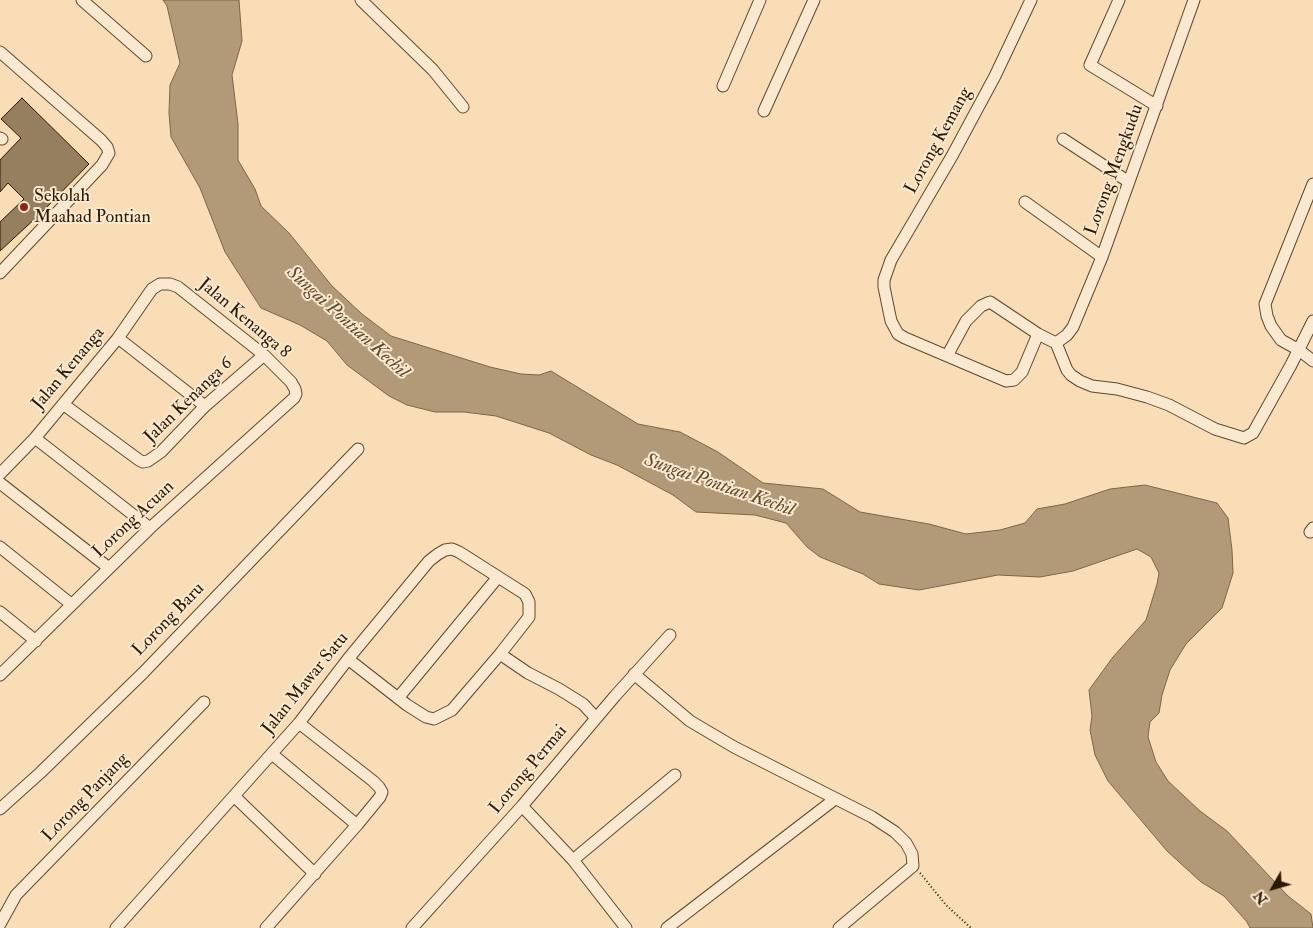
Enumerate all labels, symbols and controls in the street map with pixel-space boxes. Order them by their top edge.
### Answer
street label: Lorong Kemang [901,84,977,198]
street label: Lorong Mengkudu [1081,102,1149,238]
place label: Sekolah Maahad Pontian [34,186,151,228]
marker: Sekolah Maahad Pontian [18,201,30,213]
water label: Sungai Pontian Kechil [281,262,413,384]
street label: Jalan Kenanga 8 [194,274,294,364]
street label: Jalan Kenanga [28,323,110,415]
street label: Jalan Kenanga 6 [140,354,238,448]
water label: Sungai Pontian Kechil [641,450,797,522]
street label: Lorong Acuan [89,477,179,563]
street label: Lorong Baru [128,579,210,661]
street label: Jalan Mawar Satu [258,628,354,740]
street label: Lorong Permai [486,721,572,819]
street label: Lorong Panjang [38,749,134,847]
north arrow [1248,863,1298,913]
text: N [1250,887,1271,908]

